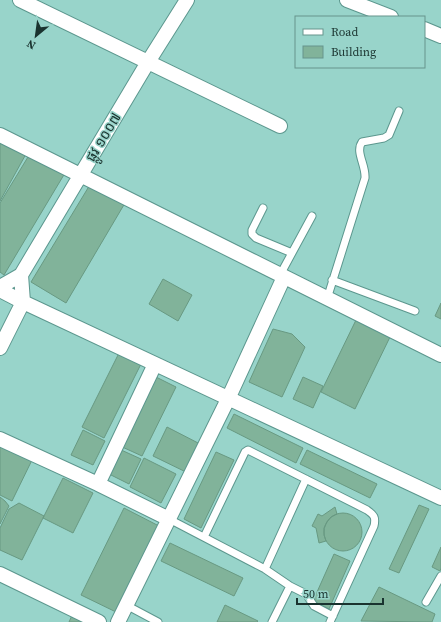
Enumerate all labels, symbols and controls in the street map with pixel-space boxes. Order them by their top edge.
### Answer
north arrow [16,16,56,56]
legend [295,16,425,68]
text: Road [331,24,358,40]
text: N [24,36,39,53]
text: Building [331,44,376,60]
street label: ផ្លូវ ១០០៧ [80,109,127,167]
scale bar [297,580,383,606]
text: 50 m [303,586,329,602]

